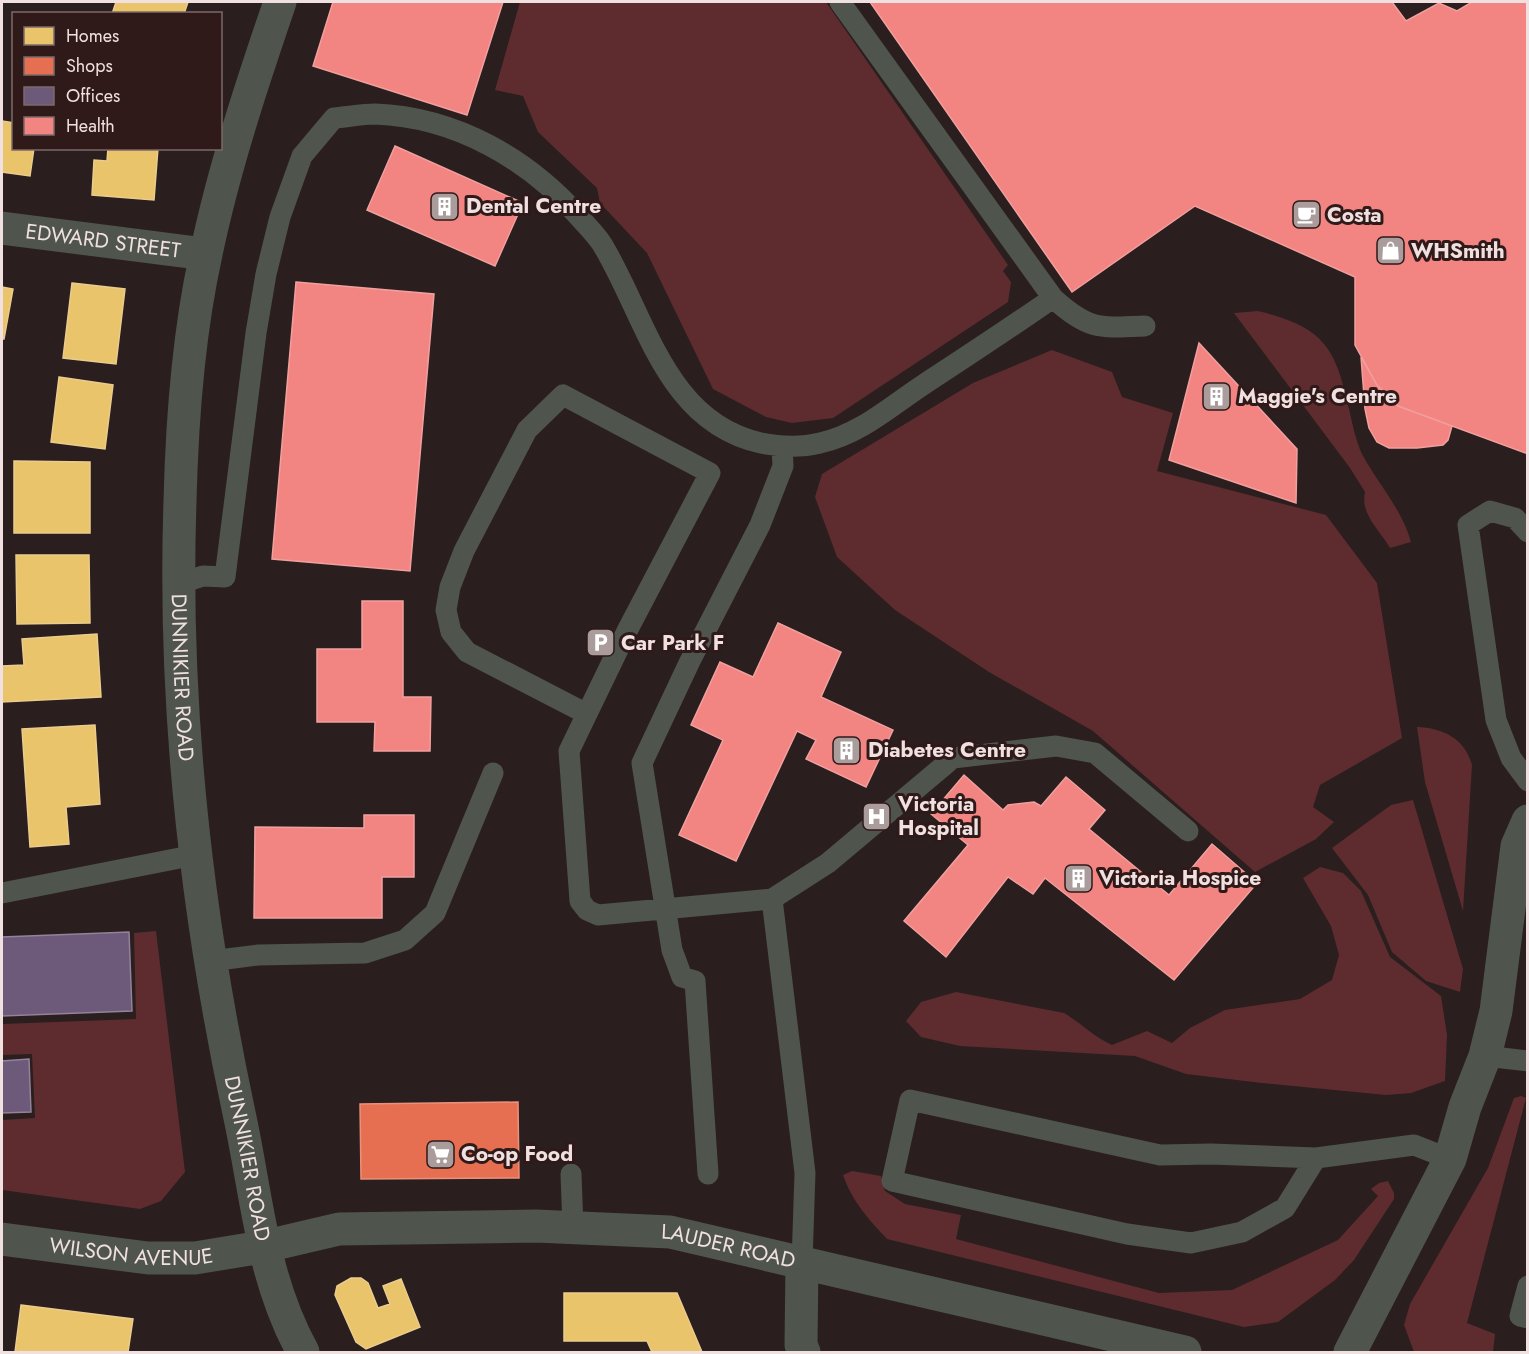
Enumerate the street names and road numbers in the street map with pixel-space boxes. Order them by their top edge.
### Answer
street label: EDWARD STREET [24,216,183,266]
street label: DUNNIKIER ROAD [164,593,201,762]
street label: DUNNIKIER ROAD [217,1073,278,1244]
street label: LAUDER ROAD [661,1217,798,1276]
street label: WILSON AVENUE [48,1230,215,1273]

